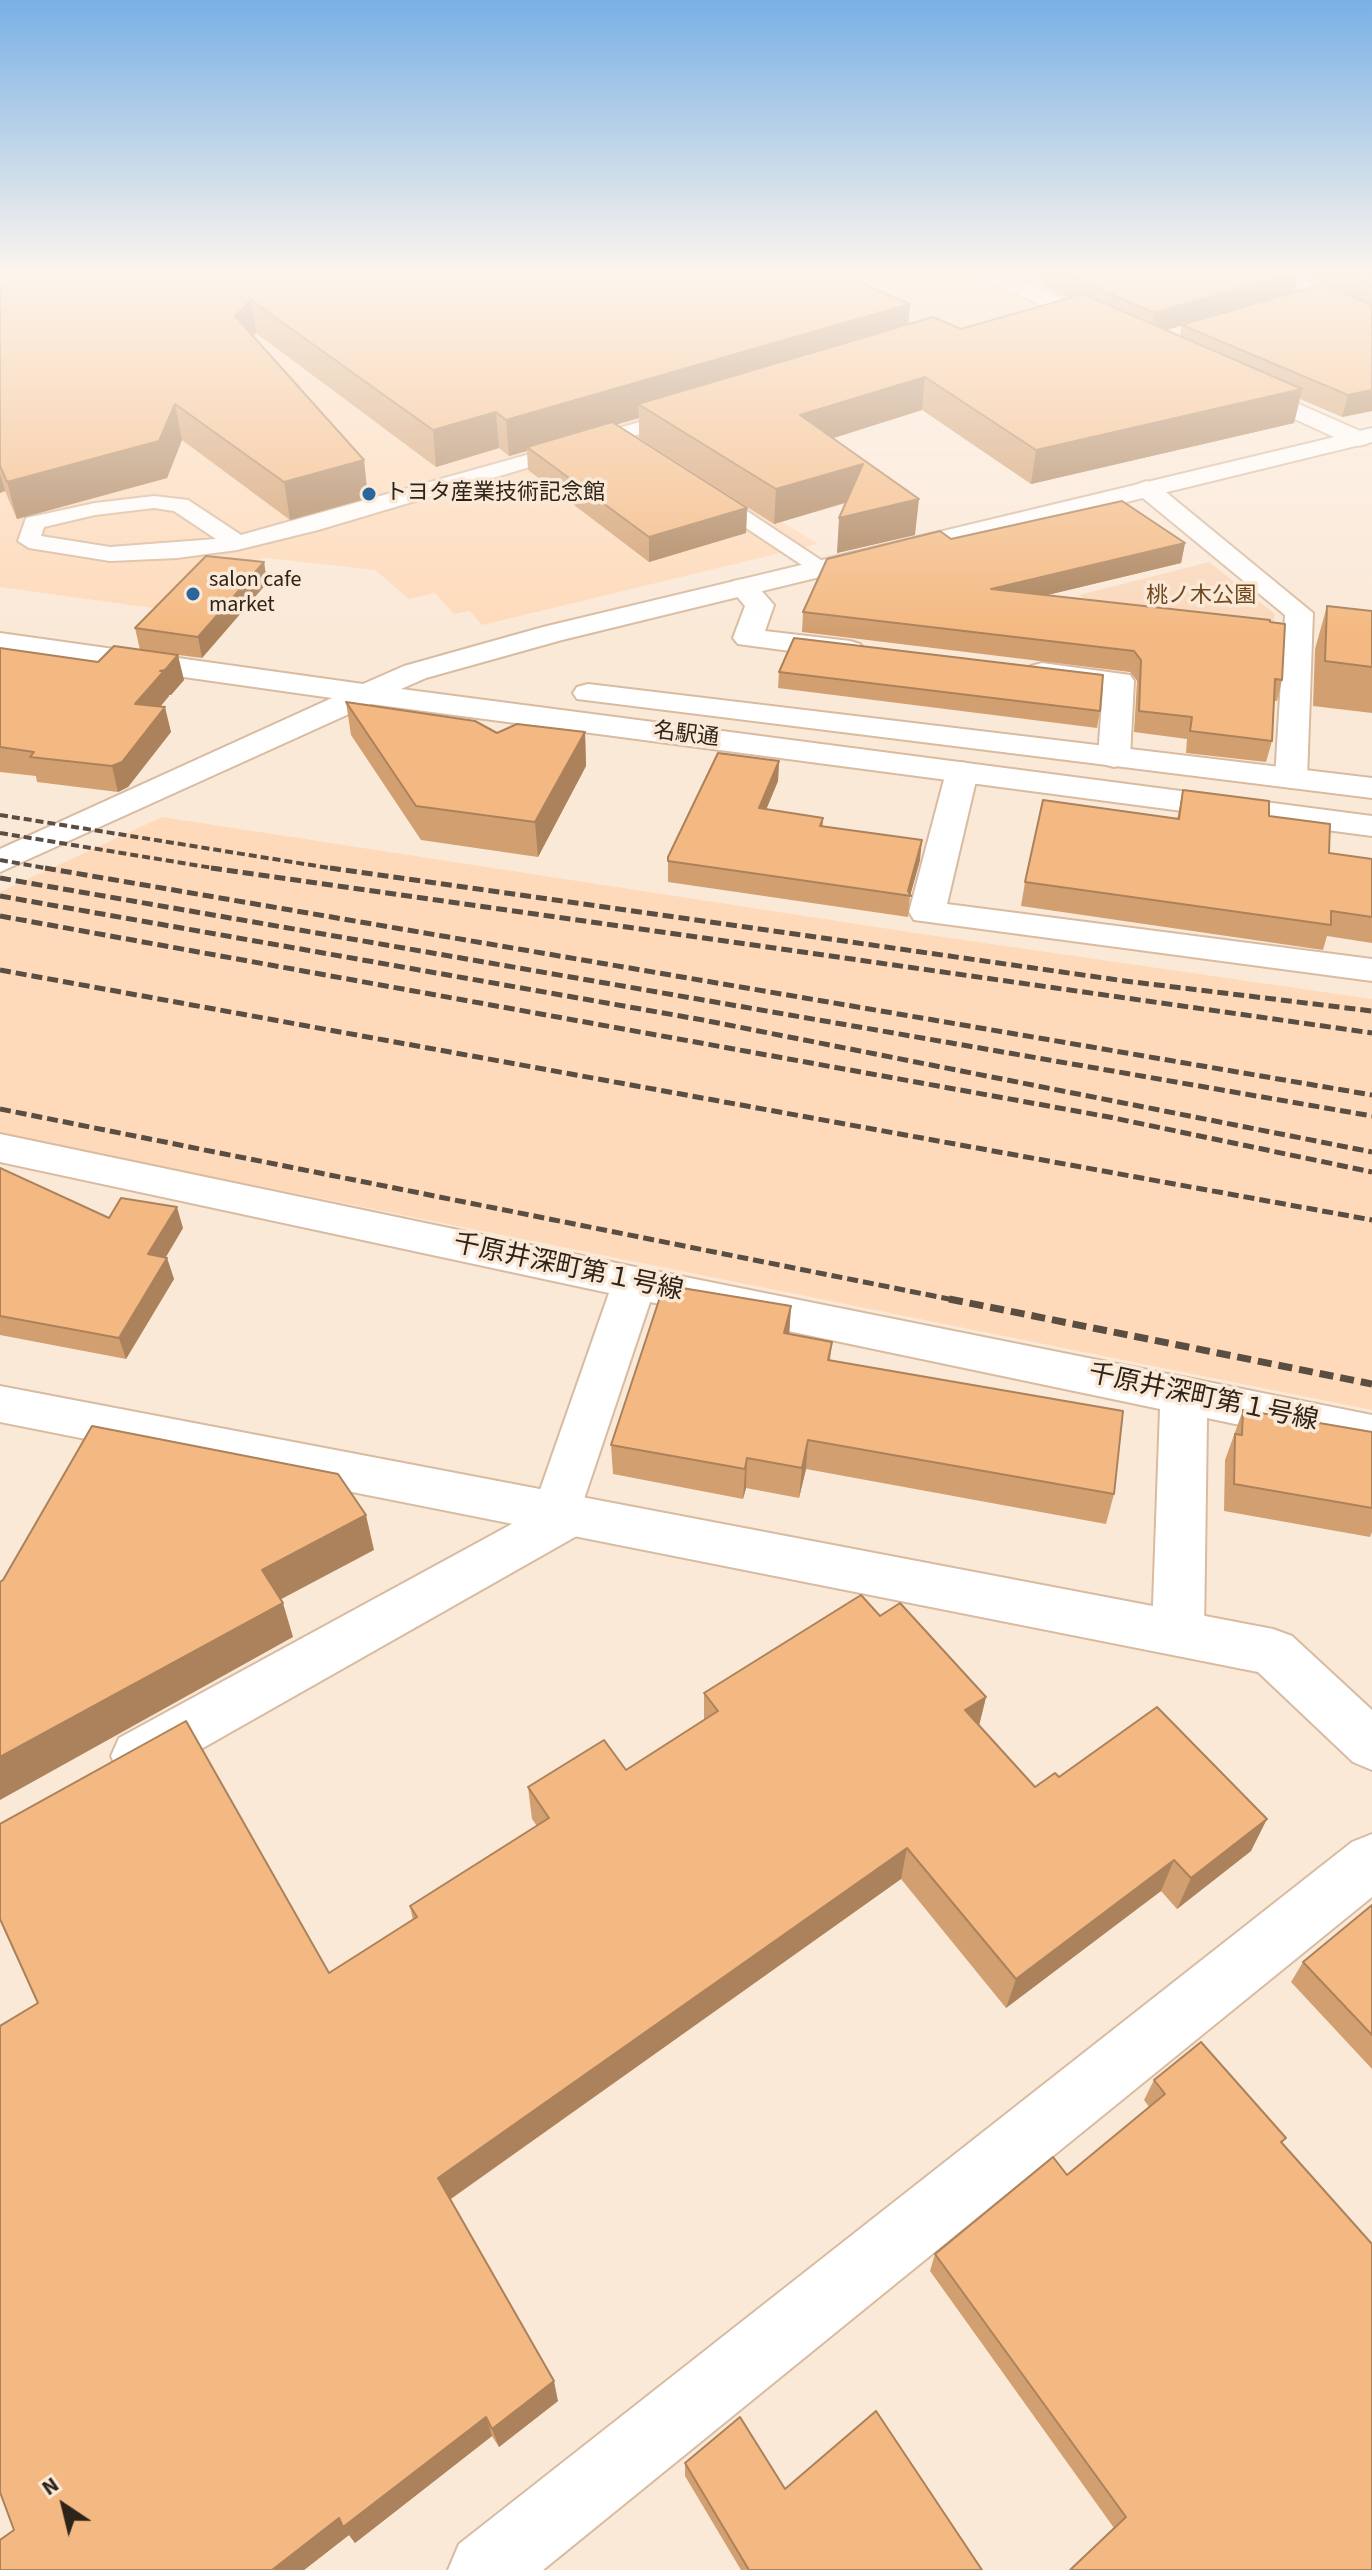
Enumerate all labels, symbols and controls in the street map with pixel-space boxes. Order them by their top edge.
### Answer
place label: トヨタ産業技術記念館 [385,481,605,507]
marker: トヨタ産業技術記念館 [360,485,378,503]
place label: salon cafe market [209,568,301,620]
park label: 桃ノ木公園 [1146,584,1256,610]
marker: salon cafe market [184,585,202,603]
street label: 名駅通 [652,719,720,753]
street label: 千原井深町第１号線 [450,1229,686,1309]
street label: 千原井深町第１号線 [1085,1359,1321,1439]
north arrow [24,2466,104,2546]
text: N [35,2469,65,2504]

